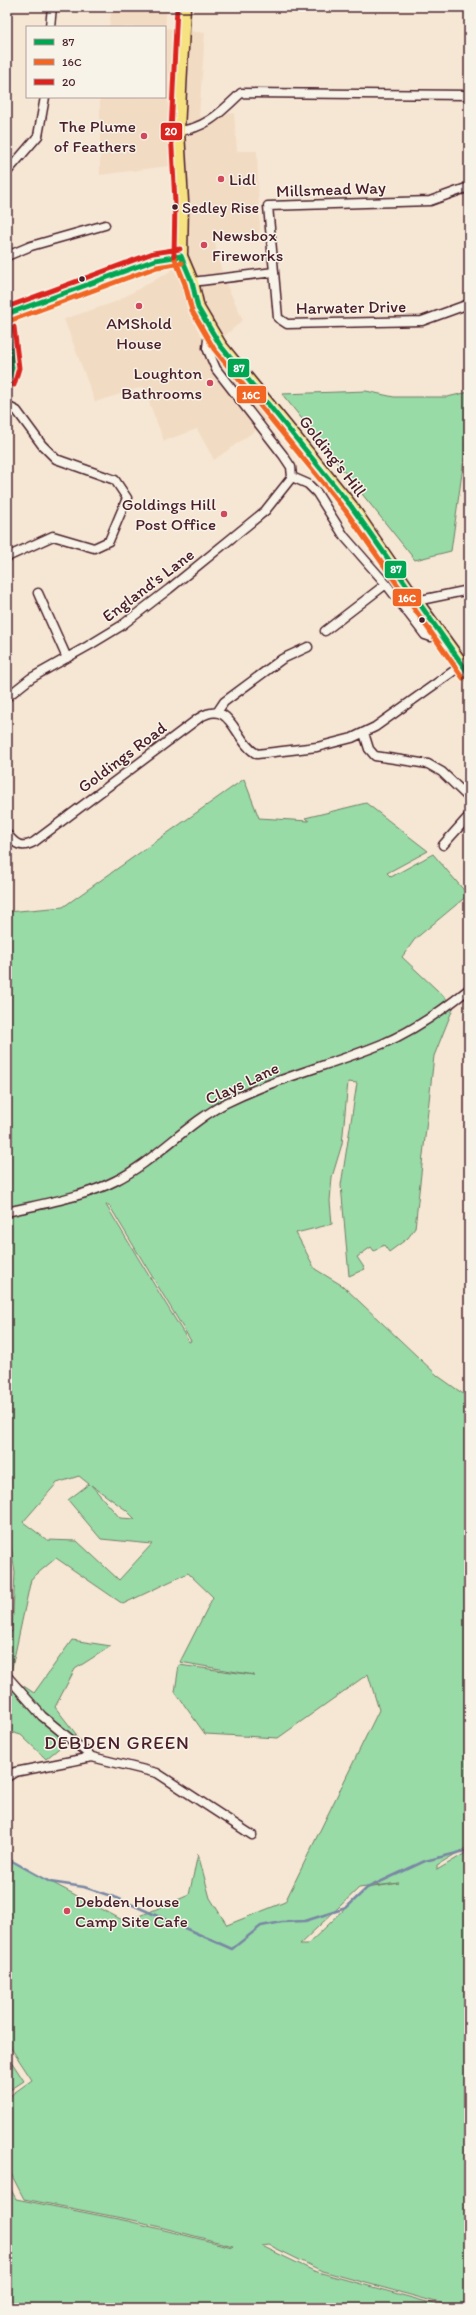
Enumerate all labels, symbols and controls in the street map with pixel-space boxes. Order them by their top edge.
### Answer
legend [26,26,166,98]
text: 87 [62,35,75,49]
text: 16C [62,55,82,69]
text: 20 [62,75,76,89]
place label: The Plume of Feathers [54,116,136,156]
line badge: 20 [160,122,183,141]
text: 20 [165,125,178,138]
marker: The Plume of Feathers [139,131,149,141]
place label: Lidl [229,169,256,189]
marker: Lidl [216,174,226,184]
street label: Millsmead Way [276,177,386,201]
place label: Sedley Rise [182,198,259,217]
marker: Sedley Rise [170,202,180,212]
place label: Newsbox Fireworks [212,225,283,265]
marker: Newsbox Fireworks [199,240,209,250]
unlabelled marker [77,274,87,284]
street label: Harwater Drive [296,296,406,318]
marker: AMShold House [134,301,144,311]
place label: AMShold House [106,313,173,353]
line badge: 87 [227,358,250,378]
text: 87 [233,362,245,375]
place label: Loughton Bathrooms [121,363,202,403]
marker: Loughton Bathrooms [205,378,215,388]
line badge: 16C [236,385,267,404]
text: 16C [242,389,260,402]
street label: Golding's Hill [295,411,371,501]
place label: Goldings Hill Post Office [122,494,216,534]
marker: Goldings Hill Post Office [219,509,229,519]
street label: England's Lane [98,544,198,626]
line badge: 87 [384,560,407,579]
text: 87 [390,563,402,576]
line badge: 16C [392,588,422,607]
text: 16C [398,592,416,605]
unlabelled marker [417,615,427,625]
street label: Goldings Road [74,717,171,797]
street label: Clays Lane [202,1057,282,1109]
district label: DEBDEN GREEN [44,1731,190,1754]
place label: Debden House Camp Site Cafe [75,1891,188,1931]
marker: Debden House Camp Site Cafe [62,1906,72,1916]

